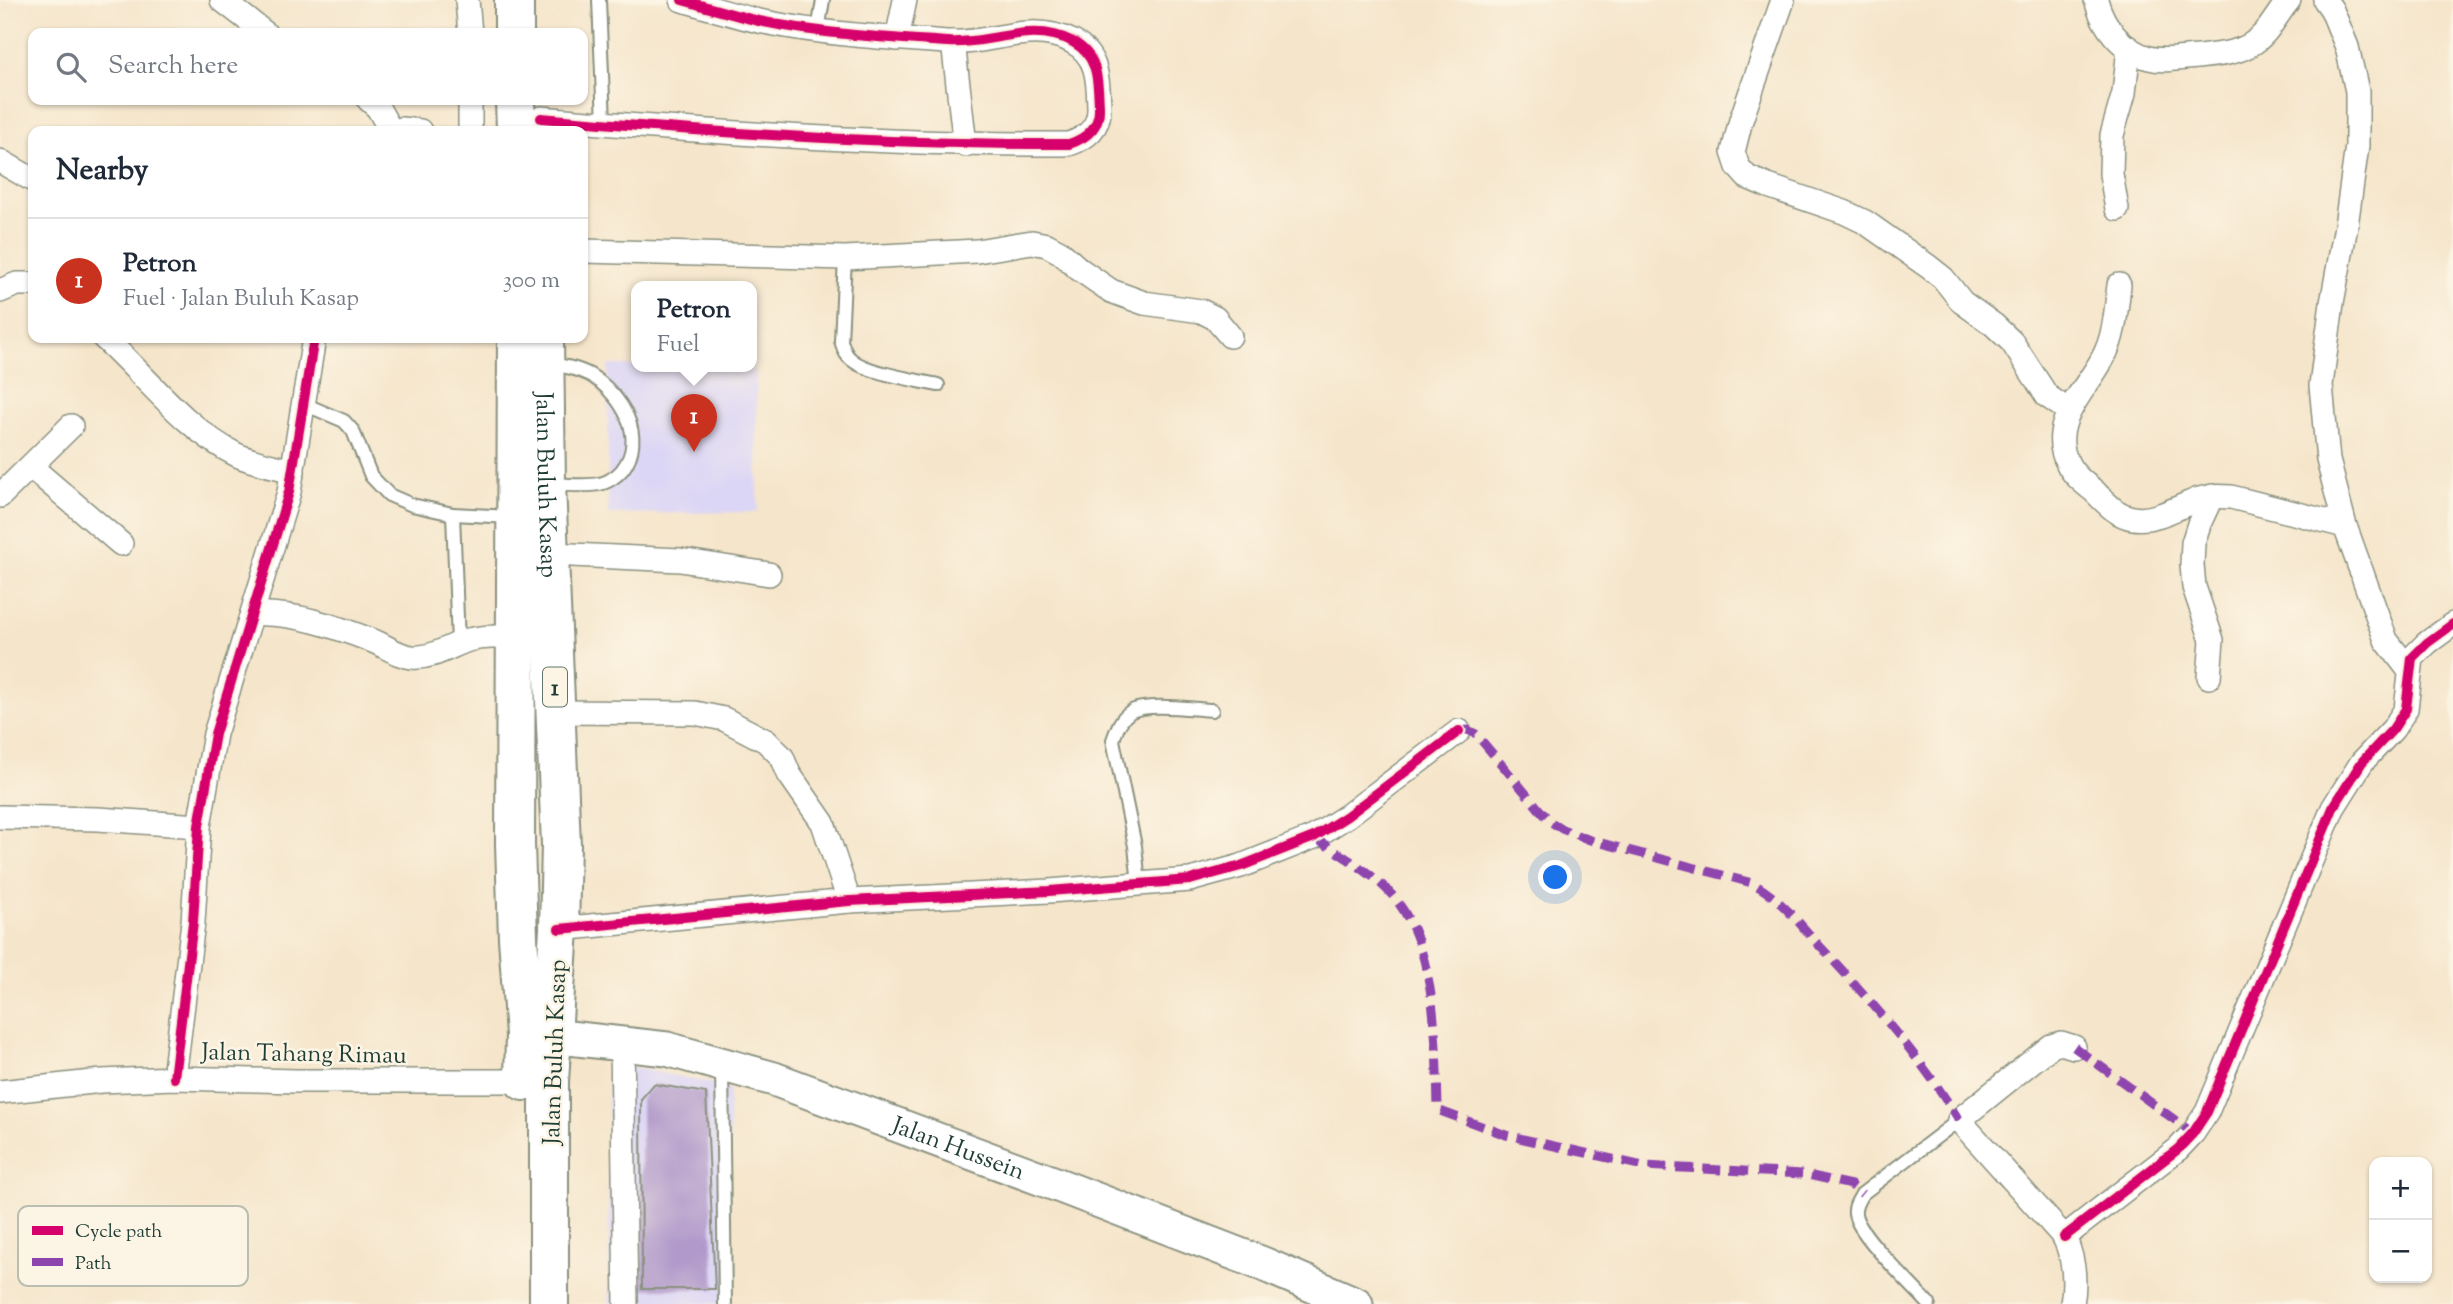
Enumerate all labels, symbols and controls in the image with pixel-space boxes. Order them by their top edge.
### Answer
search box [28,28,588,105]
icon: search [52,48,90,86]
text: Search here [108,48,238,85]
text: Nearby [56,150,148,193]
text: Petron [123,246,197,283]
text: 1 [75,265,83,298]
text: 300 m [503,265,560,298]
popup [631,281,757,372]
text: Fuel · Jalan Buluh Kasap [123,283,359,316]
text: Petron [657,292,731,329]
text: Fuel [657,329,700,362]
street label: Jalan Buluh Kasap [526,390,565,579]
pin: 1 [671,394,717,452]
road number: 1 [543,667,567,706]
your location [1538,860,1572,894]
street label: Jalan Buluh Kasap [536,959,576,1147]
street label: Jalan Tahang Rimau [199,1036,407,1074]
street label: Jalan Hussein [885,1109,1029,1190]
map controls [2369,1157,2432,1283]
button: + [2369,1157,2432,1220]
legend [18,1206,248,1286]
text: Cycle path [75,1219,162,1246]
button: − [2369,1220,2432,1283]
text: Path [75,1251,112,1278]

